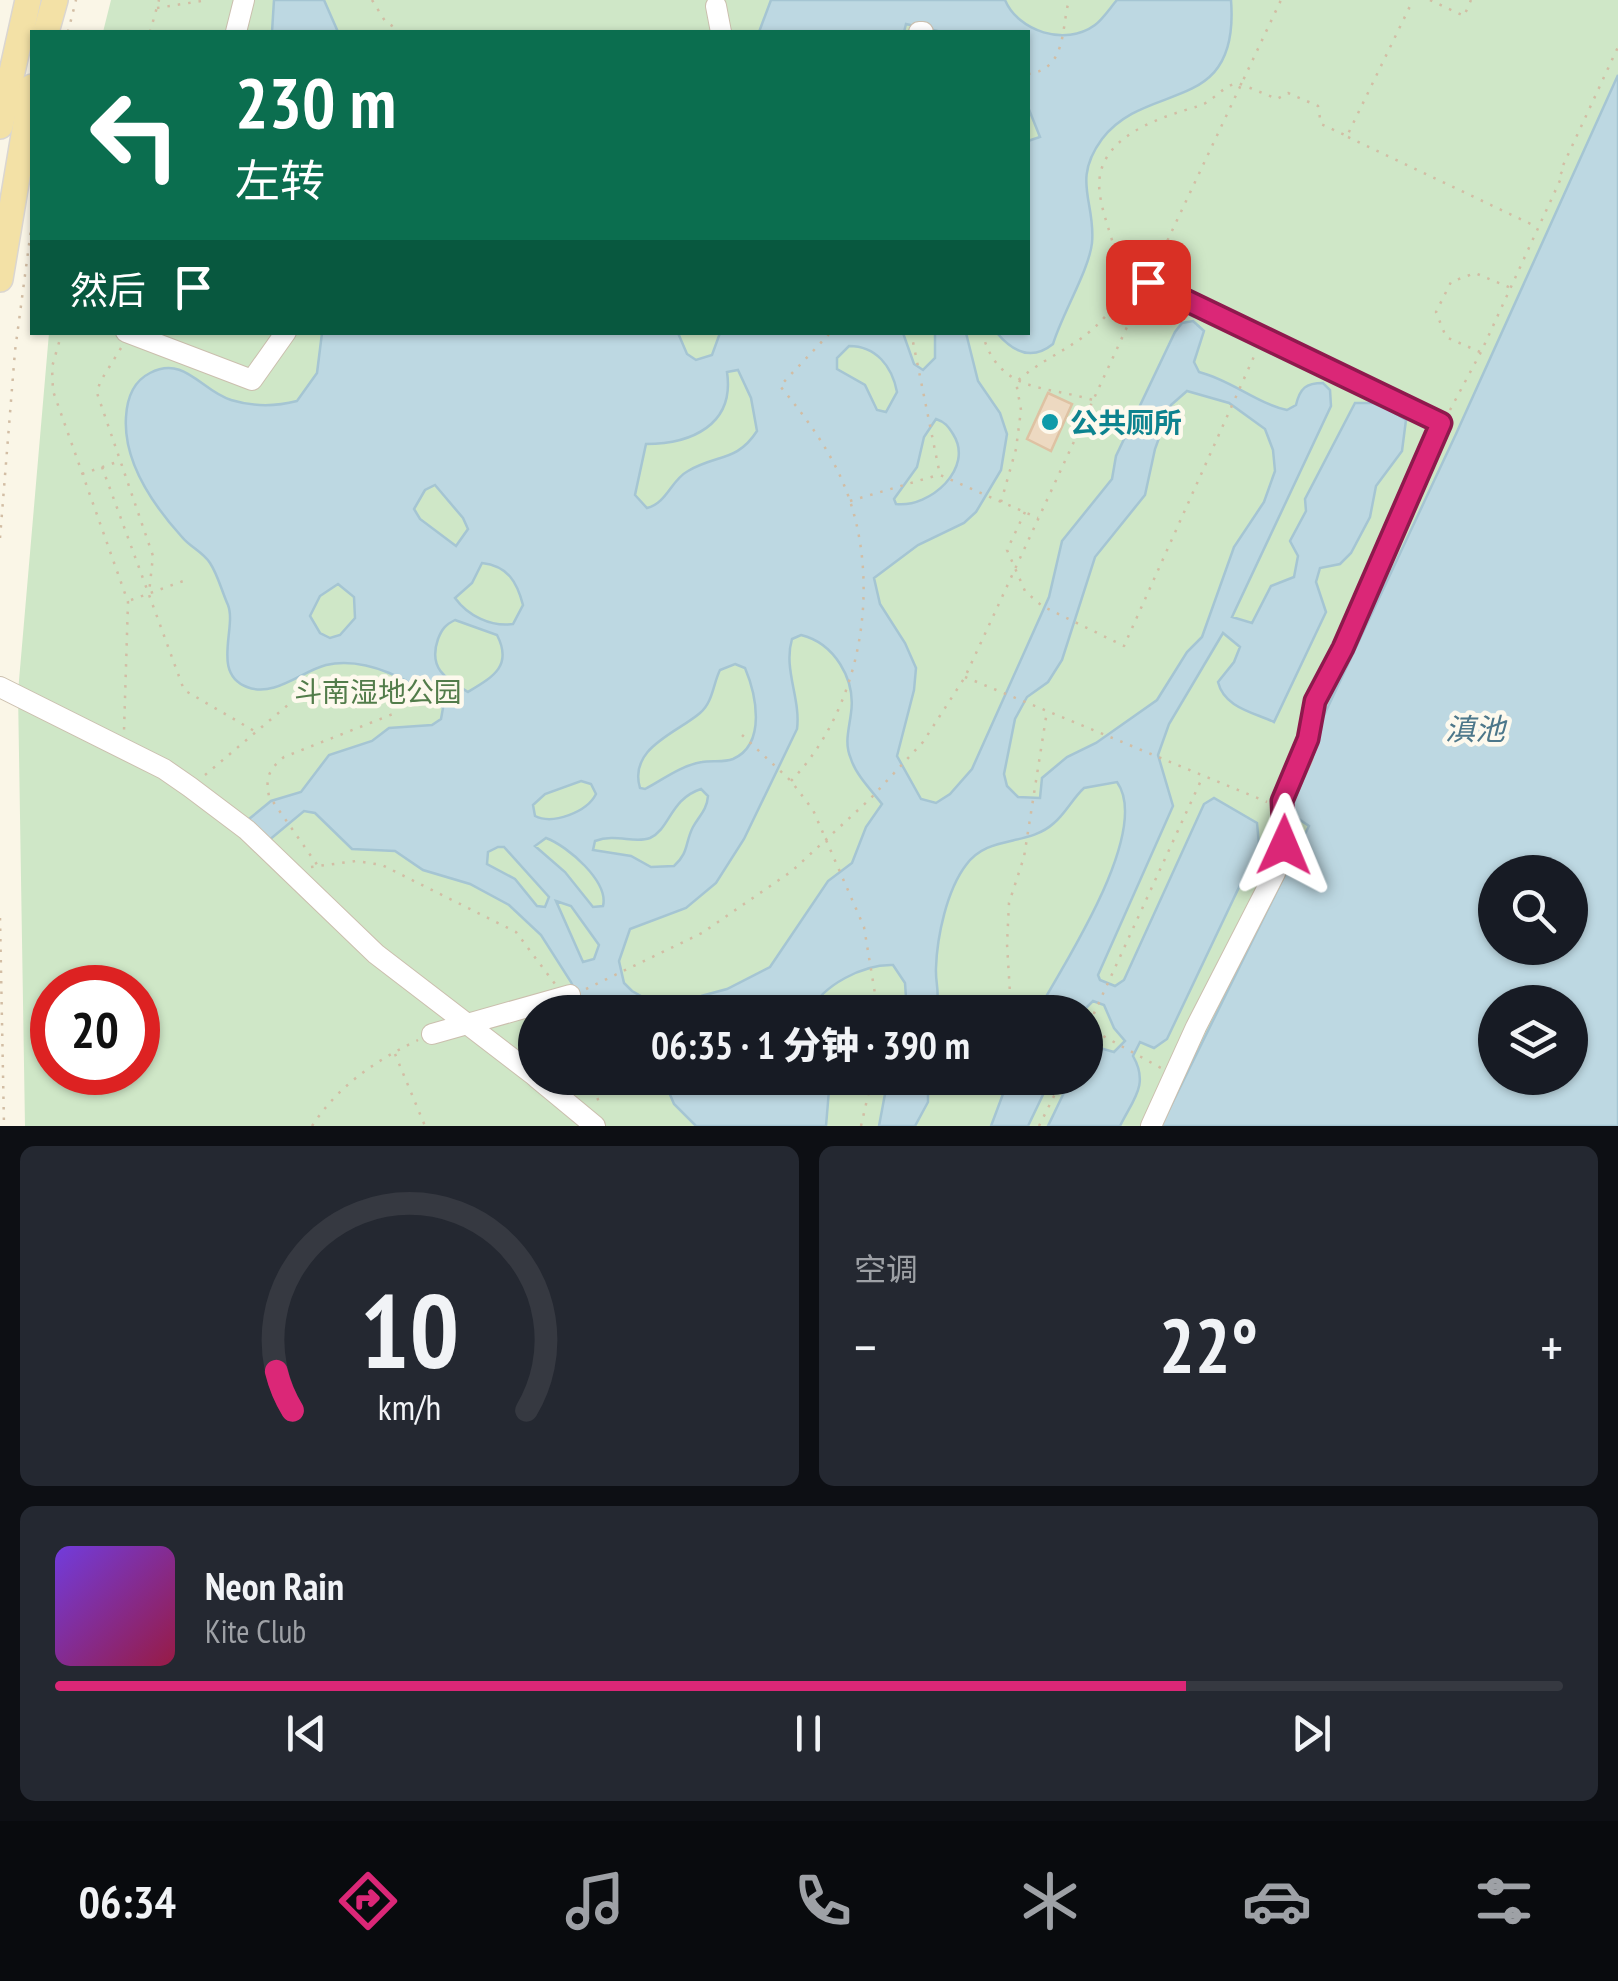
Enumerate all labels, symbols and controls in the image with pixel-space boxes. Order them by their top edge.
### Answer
text: 230 m [235,57,396,147]
icon: left [70,70,200,200]
text: 左转 [235,151,325,209]
pin [1106,240,1191,325]
icon: arrive [1121,255,1176,310]
icon: arrive [166,260,221,315]
text: 然后 [70,265,146,314]
place label: 公共厕所 [1070,404,1182,441]
marker: 公共厕所 [1039,411,1061,433]
park label: 斗南湿地公园 [294,673,462,710]
water label: 滇池 [1445,709,1508,748]
position arrow [1232,793,1336,897]
map controls [1478,855,1588,1095]
button: search [1478,855,1588,965]
speed limit sign: 20 [30,965,160,1095]
button: layers [1478,985,1588,1095]
text: 06:35 · 1 分钟 · 390 m [651,1020,970,1069]
text: 空调 [854,1248,918,1290]
text: 10 [360,1262,459,1397]
text: 22° [1159,1297,1258,1394]
text: − [854,1311,877,1382]
text: + [1540,1311,1563,1382]
text: km/h [378,1384,441,1430]
text: Neon Rain [205,1561,344,1610]
text: Kite Club [205,1610,306,1652]
icon: previous [279,1706,334,1761]
icon: pause [781,1706,836,1761]
icon: next [1284,1706,1339,1761]
icon: directions [333,1866,403,1936]
icon: music [560,1866,630,1936]
icon: phone [788,1866,858,1936]
icon: climate [1015,1866,1085,1936]
icon: car [1242,1866,1312,1936]
icon: filters [1469,1866,1539,1936]
text: 06:34 [79,1872,176,1930]

